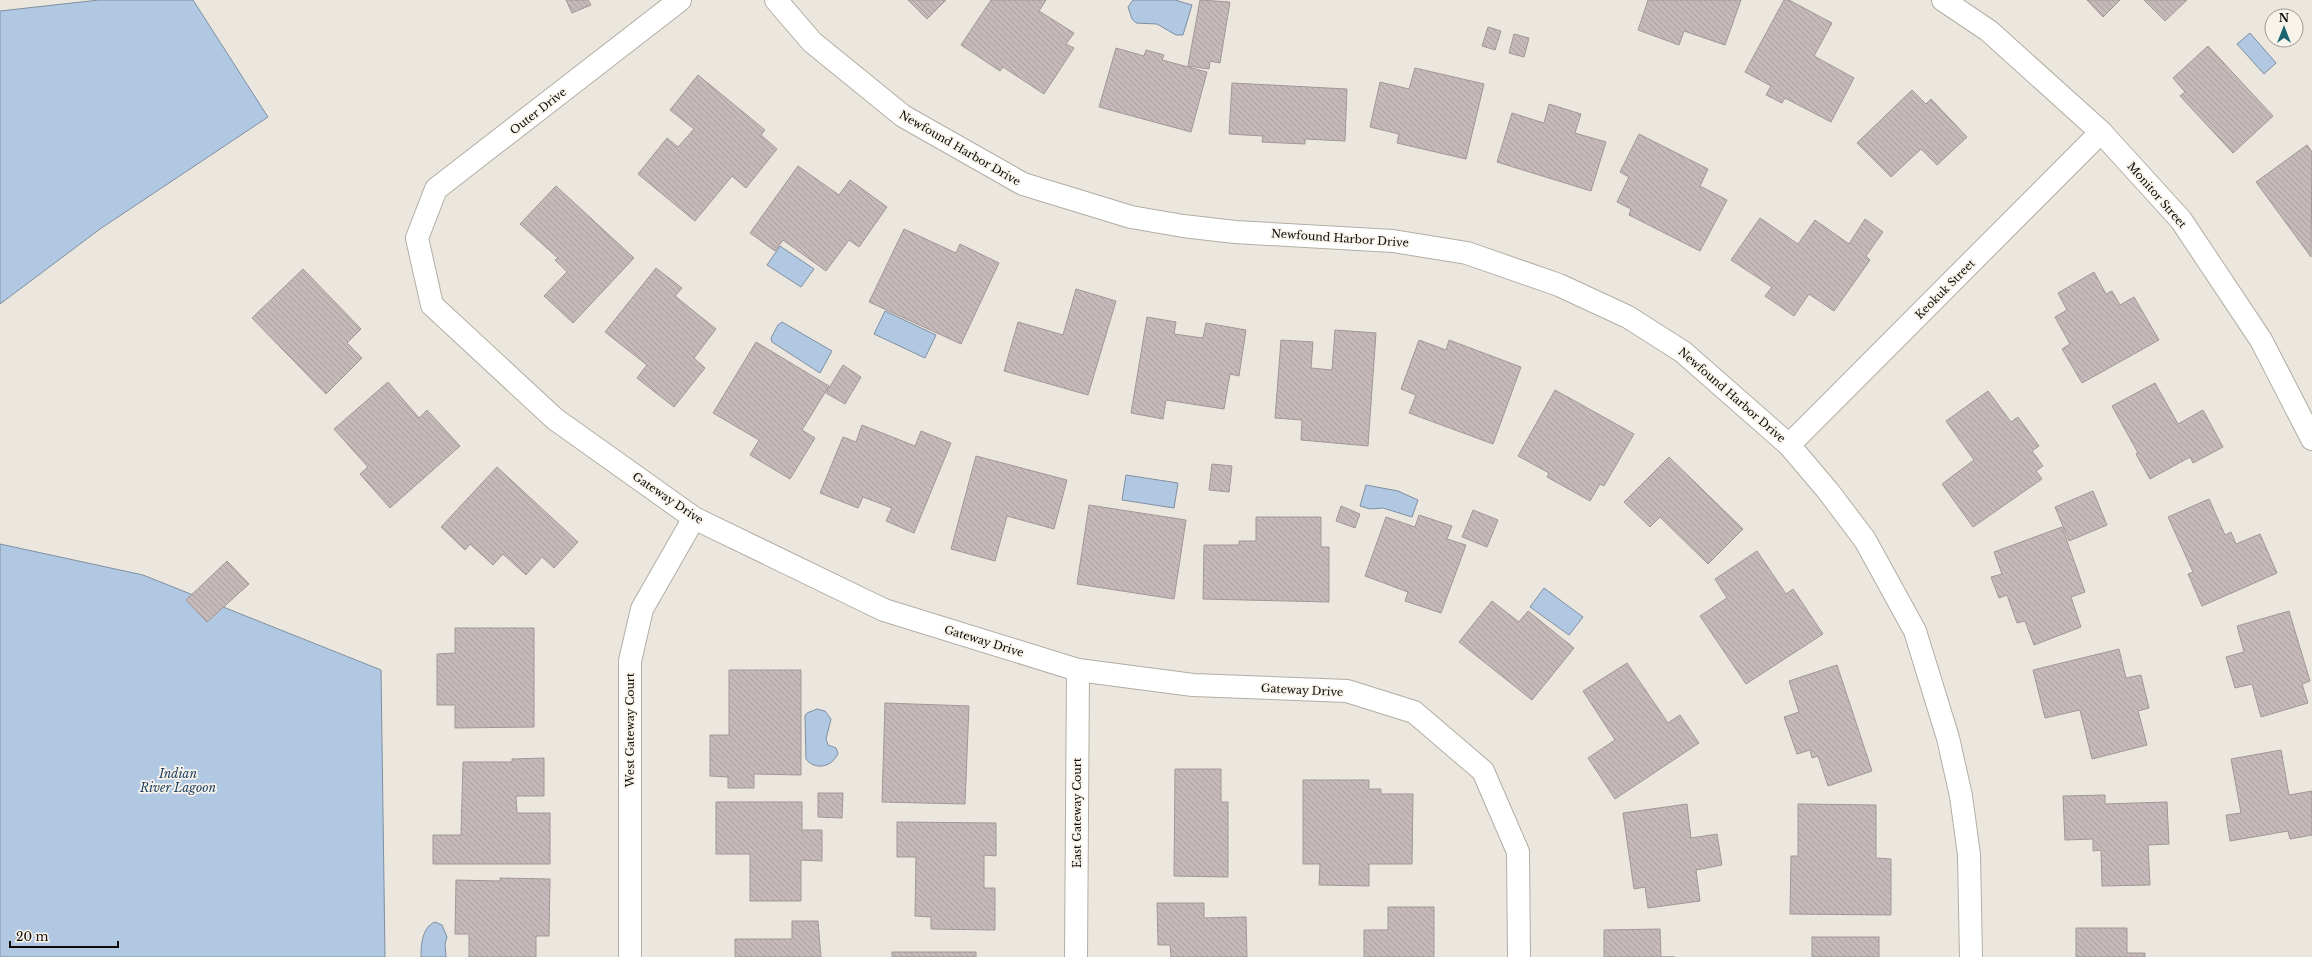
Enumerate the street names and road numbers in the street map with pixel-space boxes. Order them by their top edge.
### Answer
street label: Outer Drive [507,85,569,137]
street label: Newfound Harbor Drive [897,108,1023,188]
street label: Monitor Street [2125,159,2190,231]
street label: Newfound Harbor Drive [1271,226,1409,250]
street label: Keokuk Street [1912,256,1978,322]
street label: Newfound Harbor Drive [1675,345,1789,445]
street label: Gateway Drive [630,469,706,527]
street label: Gateway Drive [943,622,1025,660]
street label: West Gateway Court [623,672,637,788]
street label: Gateway Drive [1260,681,1344,699]
street label: East Gateway Court [1070,757,1084,868]

